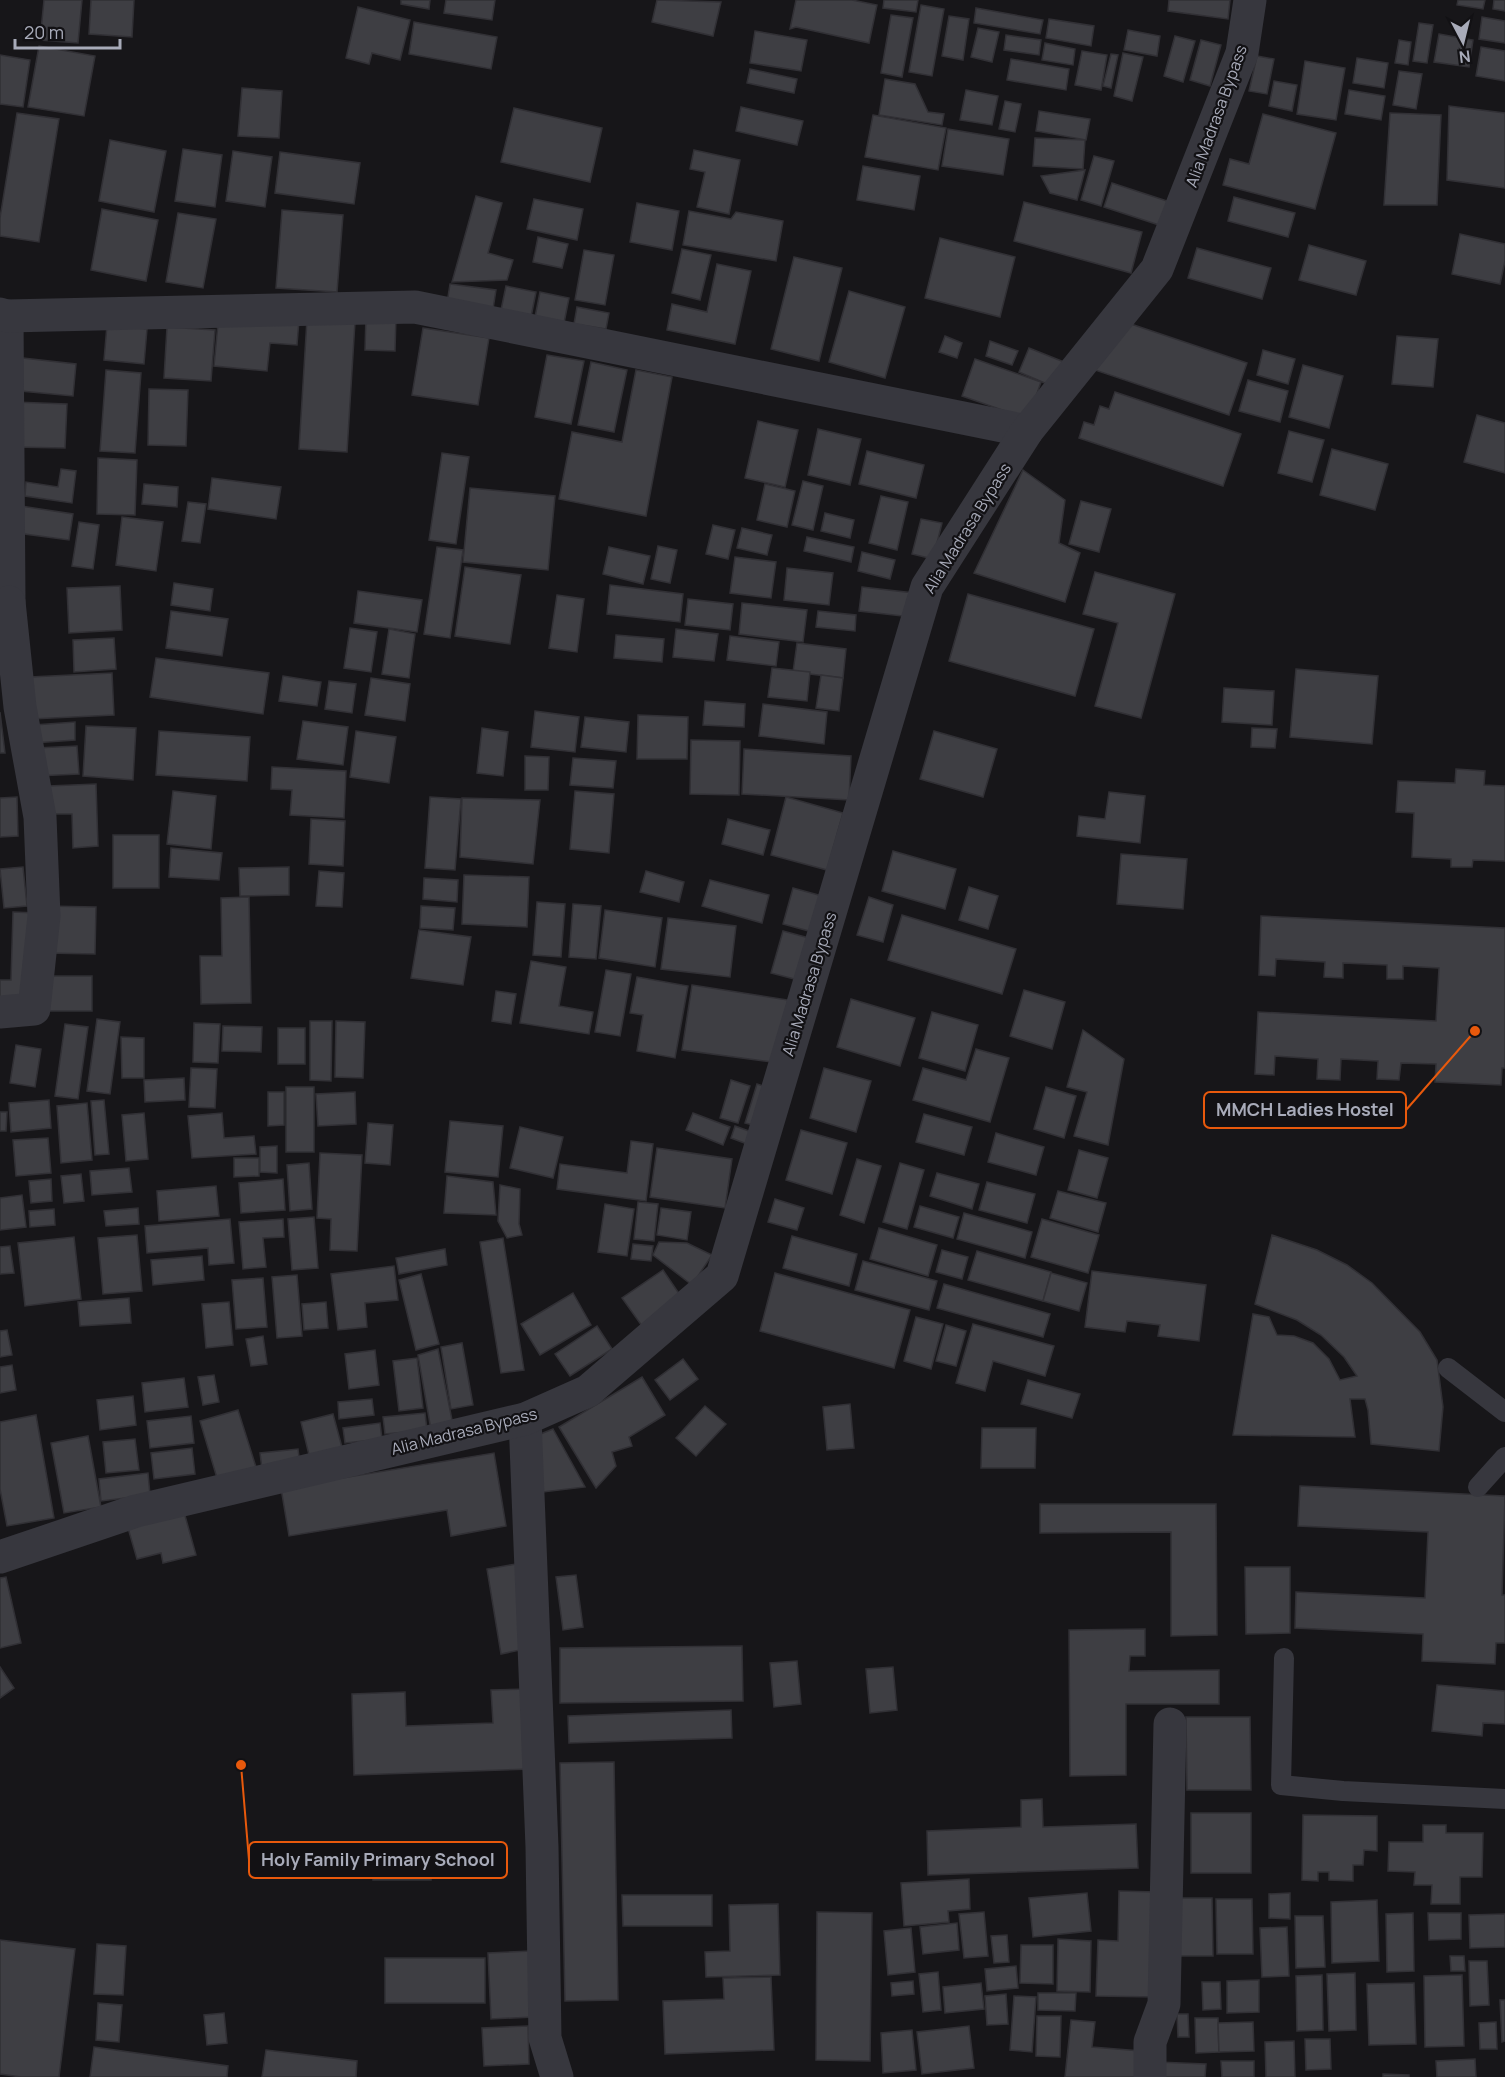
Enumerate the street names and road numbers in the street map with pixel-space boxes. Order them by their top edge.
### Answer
street label: Alia Madrasa Bypass [1180,42,1252,190]
street label: Alia Madrasa Bypass [918,459,1016,597]
street label: Alia Madrasa Bypass [777,909,841,1059]
street label: Alia Madrasa Bypass [389,1402,539,1460]

